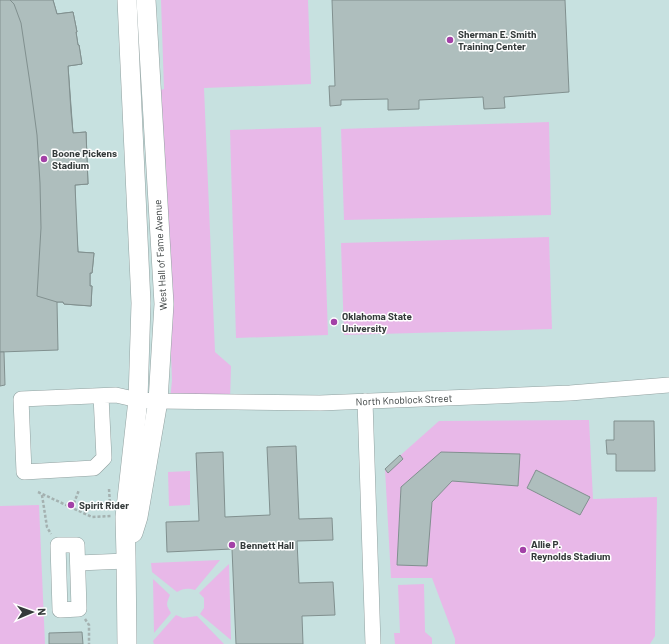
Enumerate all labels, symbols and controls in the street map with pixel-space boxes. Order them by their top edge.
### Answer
place label: Sherman E. Smith Training Center [458,28,536,52]
marker: Sherman E. Smith Training Center [445,35,455,45]
place label: Boone Pickens Stadium [52,147,117,171]
marker: Boone Pickens Stadium [39,154,49,164]
street label: West Hall of Fame Avenue [151,199,169,311]
place label: Oklahoma State University [342,310,413,334]
marker: Oklahoma State University [329,317,339,327]
street label: North Knoblock Street [355,392,453,408]
place label: Spirit Rider [79,499,129,511]
marker: Spirit Rider [66,500,76,510]
place label: Allie P. Reynolds Stadium [531,538,610,562]
place label: Bennett Hall [240,539,294,551]
marker: Bennett Hall [227,540,237,550]
marker: Allie P. Reynolds Stadium [518,545,528,555]
north arrow [12,592,52,632]
text: N [36,608,49,616]

